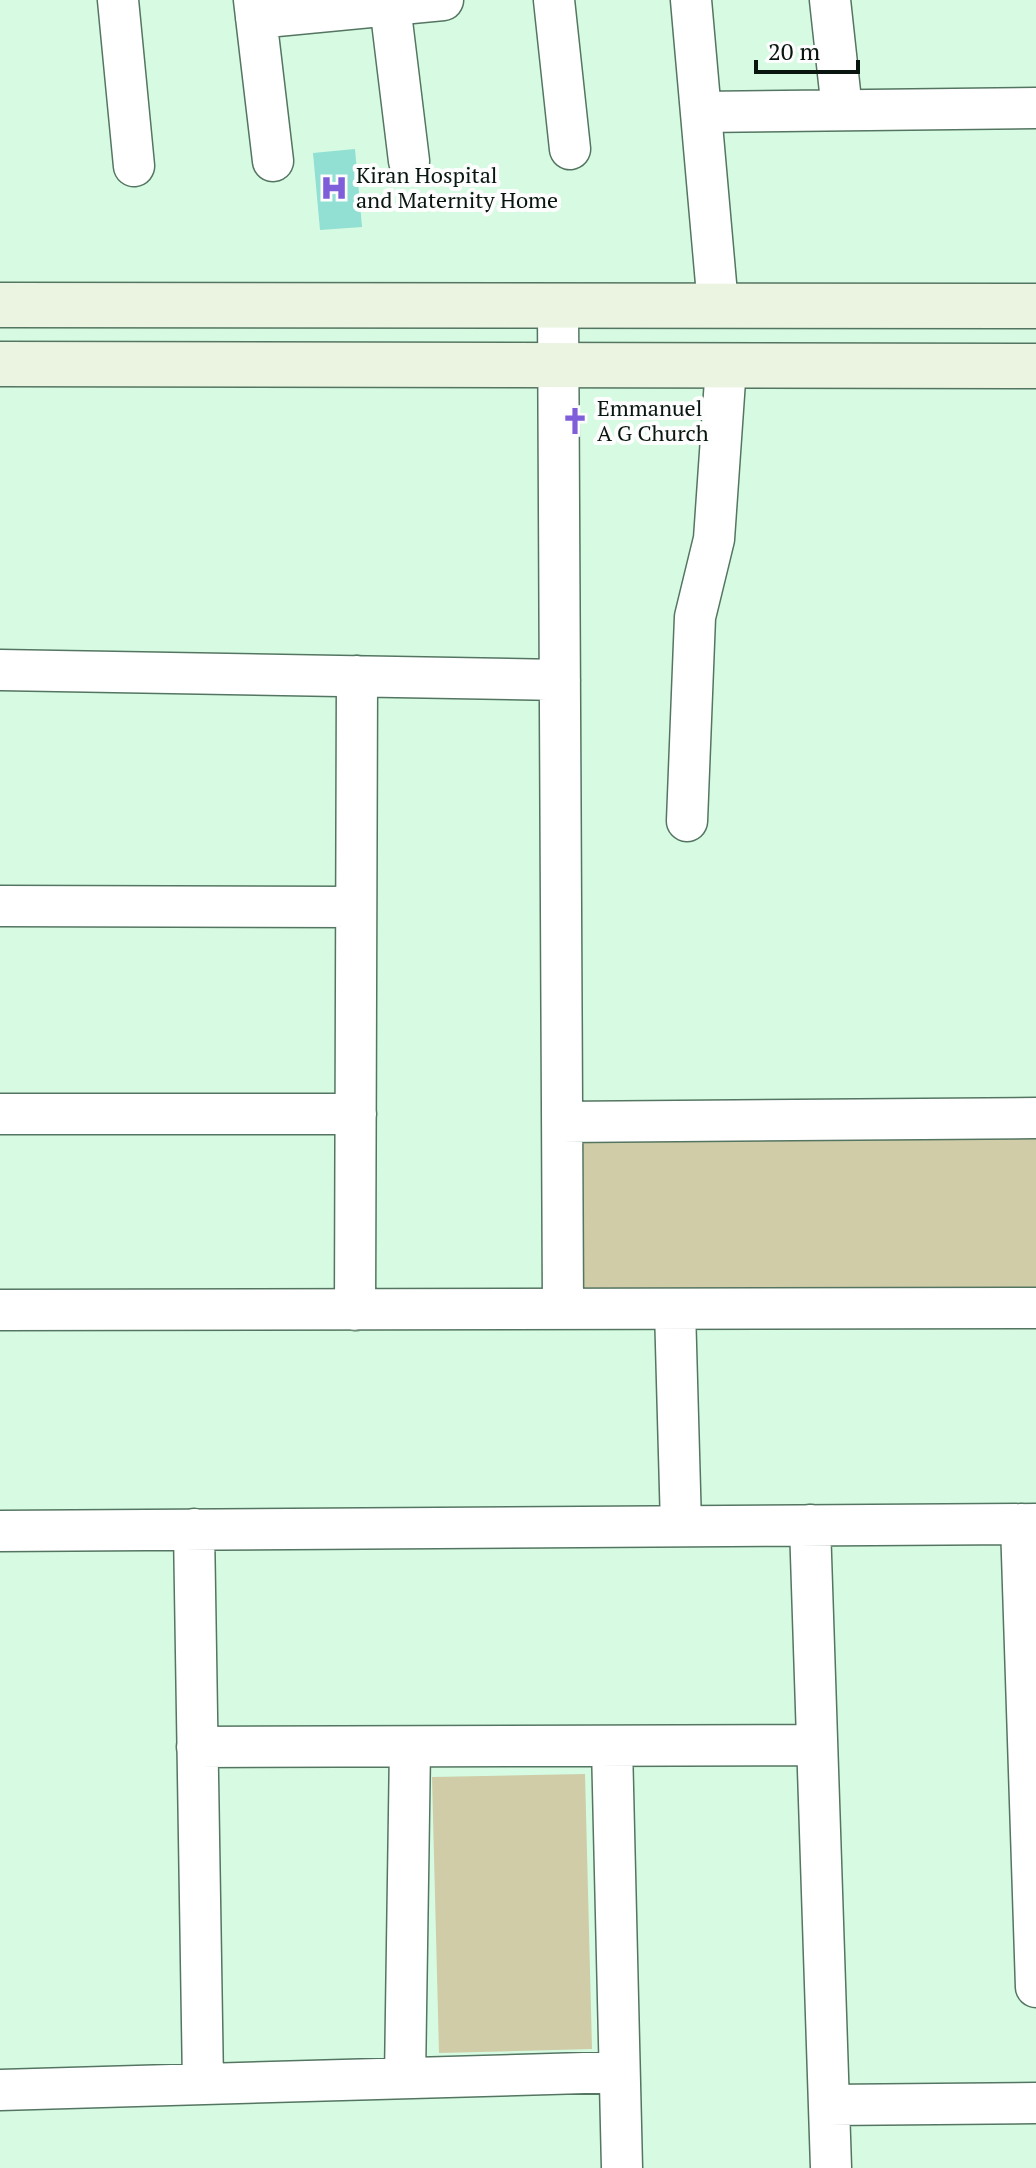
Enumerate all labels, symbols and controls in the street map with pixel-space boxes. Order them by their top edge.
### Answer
scale bar [756,24,858,74]
text: 20 m [768,35,820,67]
place label: Kiran Hospital and Maternity Home [356,160,558,214]
hospital icon: Kiran Hospital and Maternity Home [319,173,349,203]
place label: Emmanuel A G Church [597,393,709,447]
church icon: Emmanuel A G Church [560,406,590,436]

